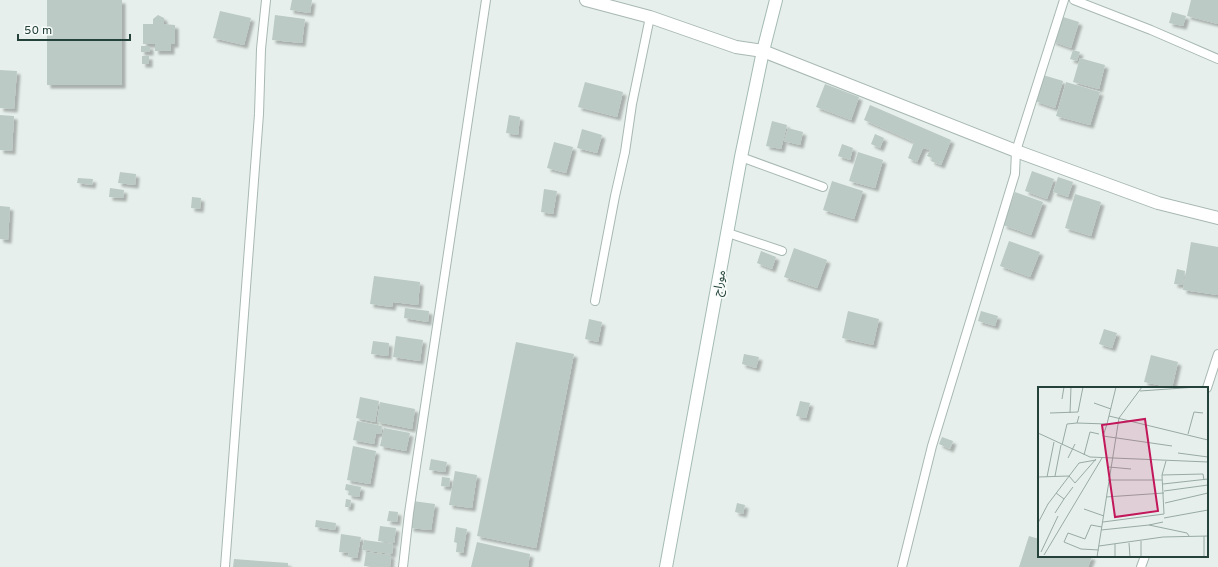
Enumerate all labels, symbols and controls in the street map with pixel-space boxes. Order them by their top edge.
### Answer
scale bar [18,16,130,42]
text: 50 m [24,23,52,39]
street label: موراج [710,269,730,298]
inset map [1038,387,1208,557]

